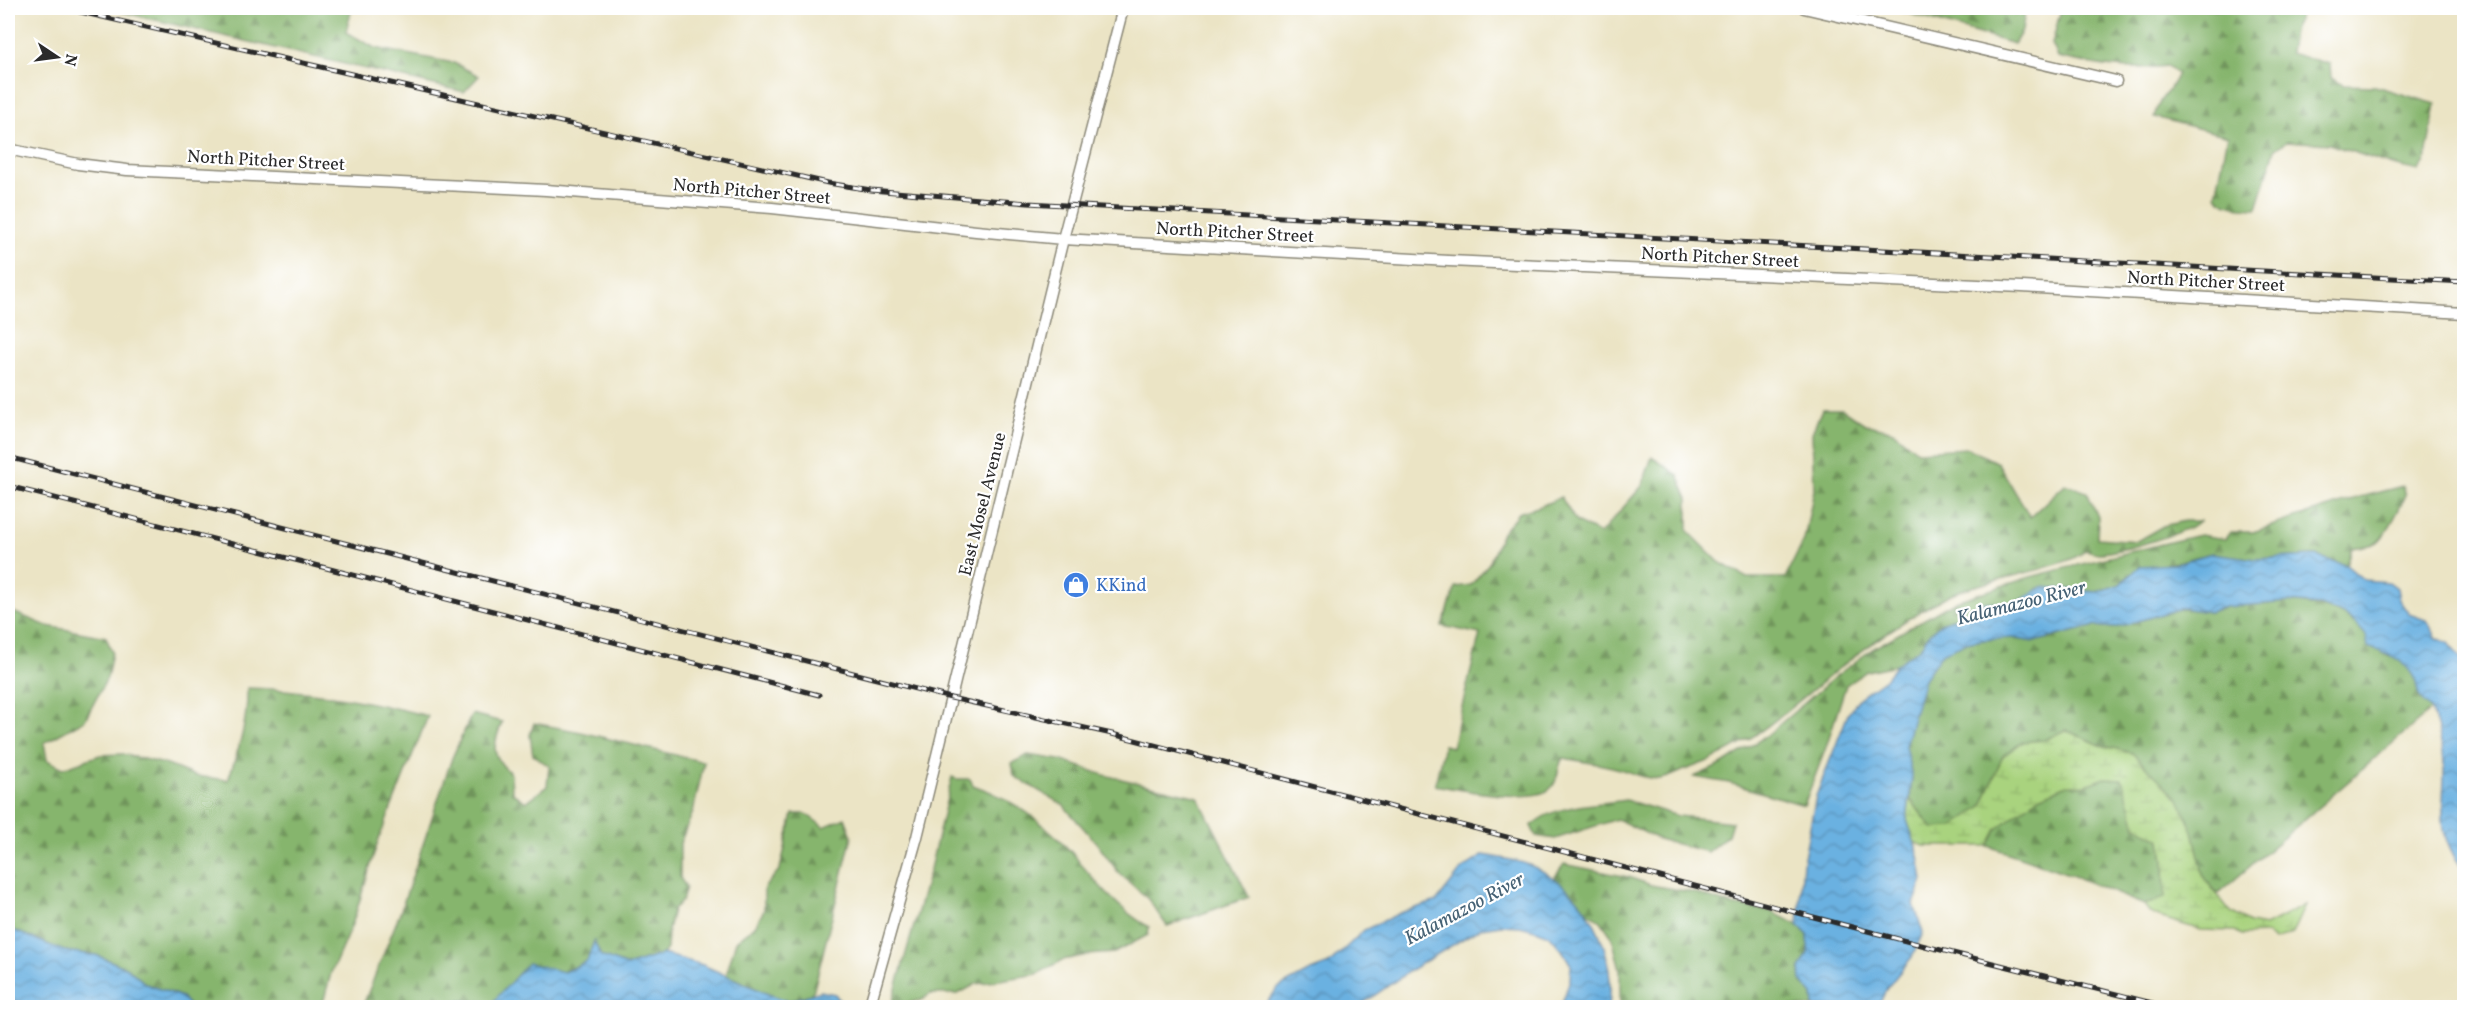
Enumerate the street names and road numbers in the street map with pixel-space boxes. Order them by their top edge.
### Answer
street label: North Pitcher Street [186,145,346,178]
street label: North Pitcher Street [672,173,832,212]
street label: North Pitcher Street [1155,217,1315,250]
street label: North Pitcher Street [1640,242,1800,275]
street label: North Pitcher Street [2126,266,2286,299]
street label: East Mosel Avenue [953,430,1013,579]

